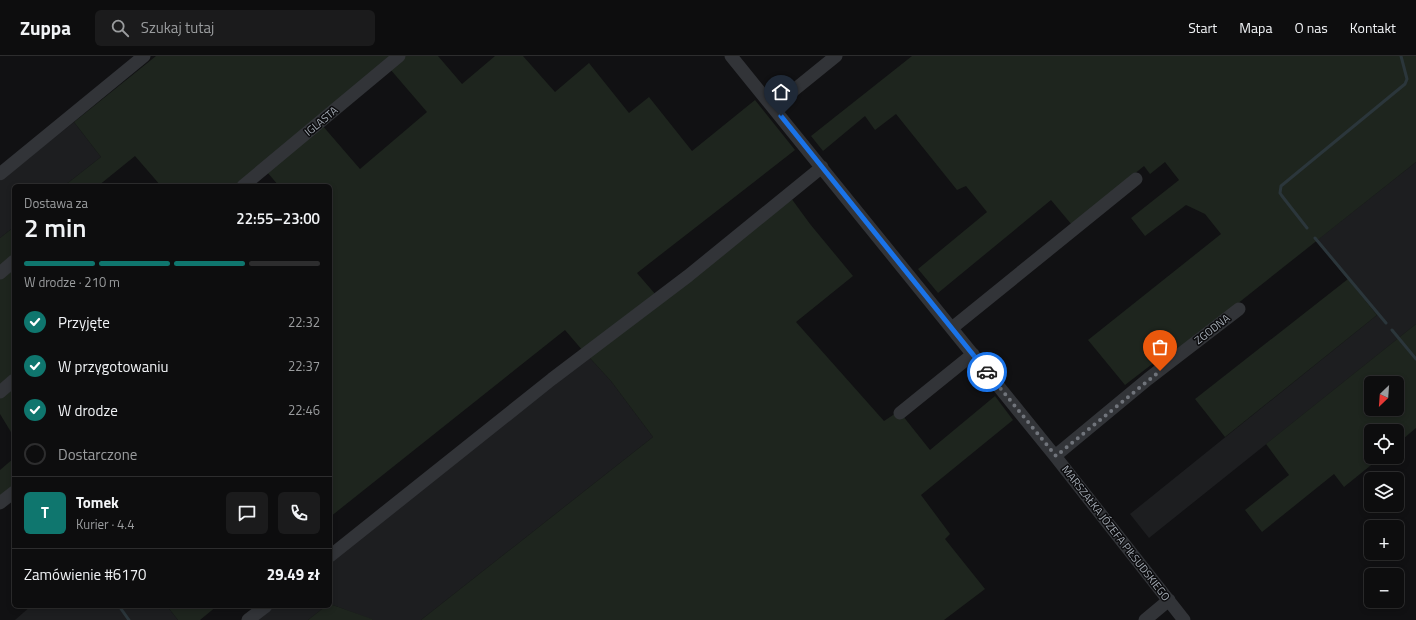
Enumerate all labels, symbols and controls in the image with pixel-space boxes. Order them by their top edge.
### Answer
search box [95,10,375,46]
text: Zuppa [20,13,71,42]
text: Szukaj tutaj [141,16,214,39]
icon: search [109,17,131,39]
text: Start [1188,17,1217,38]
text: Mapa [1239,17,1272,38]
text: O nas [1294,17,1328,38]
text: Kontakt [1350,17,1396,38]
pin [764,75,798,116]
icon: home [770,81,792,103]
street label: IGLASTA [301,102,341,140]
text: Dostawa za [24,193,88,213]
text: 22:55–23:00 [236,207,320,230]
text: 2 min [24,208,87,247]
text: W drodze · 210 m [24,272,120,292]
street label: ZGODNA [1191,310,1233,348]
icon: check [24,311,46,333]
text: Przyjęte [58,311,110,334]
text: 22:32 [288,312,320,332]
pin [1143,330,1177,371]
icon: bag [1149,336,1171,358]
courier [967,352,1007,392]
icon: check [24,355,46,377]
text: W przygotowaniu [58,355,168,378]
text: 22:37 [288,356,320,376]
icon: car [976,361,998,383]
north arrow [1364,376,1404,416]
map controls [1364,376,1404,608]
icon: check [24,399,46,421]
text: W drodze [58,399,118,422]
text: 22:46 [288,400,320,420]
button: locate [1364,424,1404,464]
text: Dostarczone [58,443,137,466]
street label: MARSZAŁKA JÓZEFA PIŁSUDSKIEGO [1058,462,1174,604]
button: layers [1364,472,1404,512]
text: Tomek [76,491,119,514]
button: chat [226,492,268,534]
button: phone [278,492,320,534]
text: T [41,501,49,524]
text: Kurier · 4.4 [76,514,134,534]
button: + [1364,520,1404,560]
text: Zamówienie #6170 [24,563,146,586]
text: 29.49 zł [267,563,320,586]
button: − [1364,568,1404,608]

